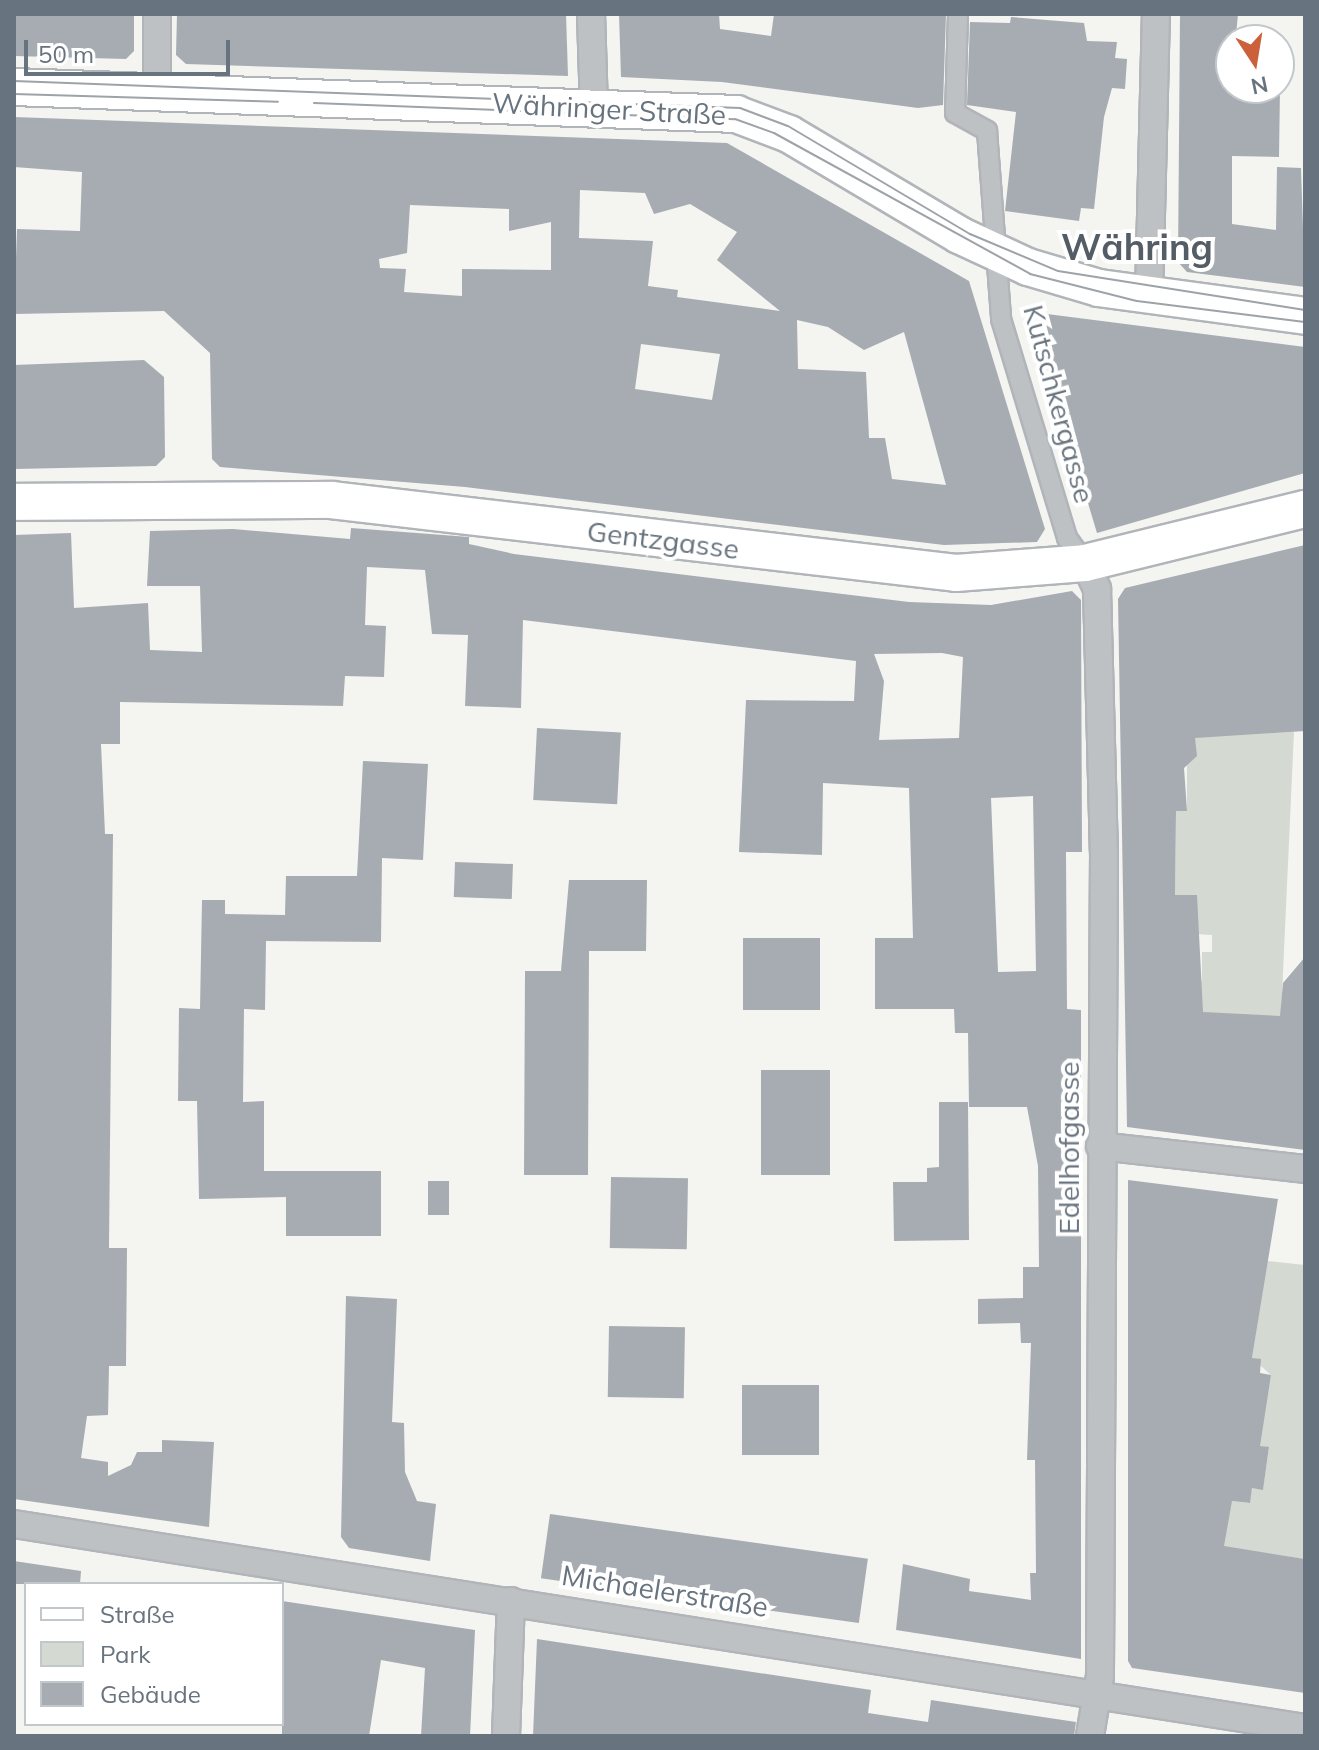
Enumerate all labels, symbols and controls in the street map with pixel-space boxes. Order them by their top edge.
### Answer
scale bar [28,24,234,74]
north arrow [1215,24,1295,104]
text: 50 m [38,39,94,69]
text: N [1249,70,1271,101]
street label: Währinger Straße [491,86,727,132]
district label: Währing [1061,225,1213,269]
street label: Kutschkergasse [1016,301,1102,507]
street label: Gentzgasse [585,514,741,566]
street label: Edelhofgasse [1052,1061,1086,1235]
street label: Michaelerstraße [560,1558,770,1624]
legend [24,1582,284,1726]
text: Straße [100,1599,175,1629]
text: Park [100,1639,151,1669]
text: Gebäude [100,1679,201,1709]

